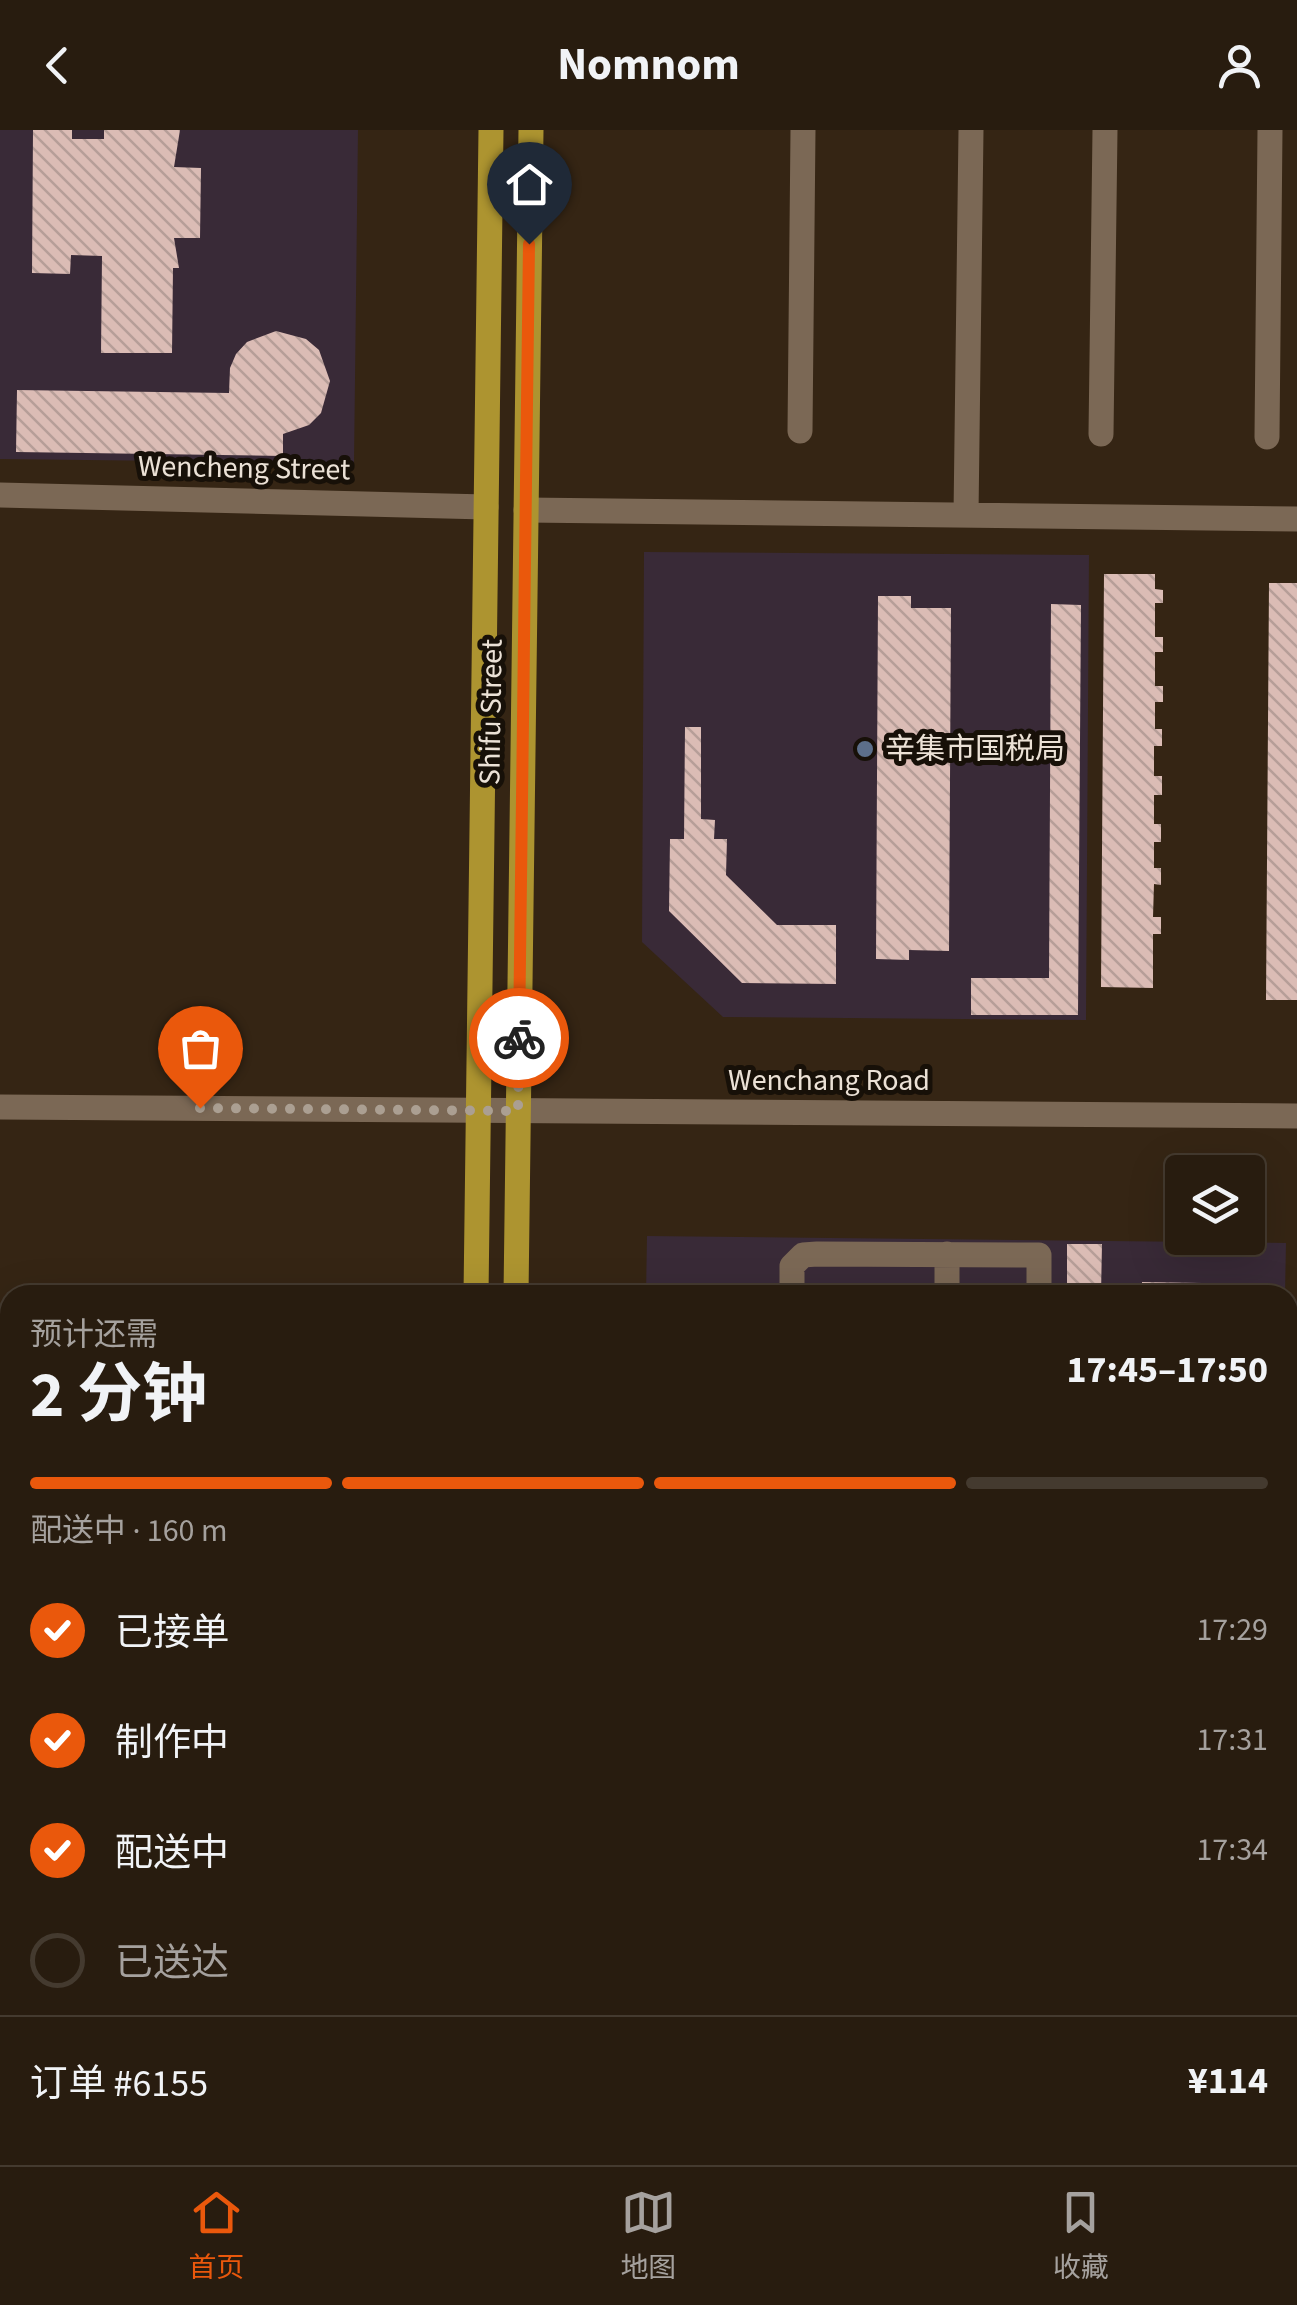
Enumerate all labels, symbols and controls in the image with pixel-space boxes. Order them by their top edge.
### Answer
text: Nomnom [557,33,740,97]
icon: back [30,38,85,93]
icon: person [1212,38,1267,93]
pin [487,142,572,245]
icon: home [502,157,557,212]
street label: Wencheng Street [137,445,351,491]
street label: Shifu Street [468,639,514,785]
place label: 辛集市国税局 [885,728,1065,771]
marker: 辛集市国税局 [854,738,876,760]
courier [469,988,569,1088]
pin [158,1006,243,1109]
icon: bike [492,1011,547,1066]
icon: bag [173,1021,228,1076]
street label: Wenchang Road [728,1059,930,1102]
map controls [1165,1155,1265,1255]
button: layers [1165,1155,1265,1255]
text: 预计还需 [30,1312,158,1358]
text: 17:45–17:50 [1066,1343,1268,1397]
text: 2 分钟 [30,1349,207,1442]
text: 配送中 · 160 m [30,1508,227,1554]
icon: check [30,1603,85,1658]
text: 已接单 [115,1606,229,1660]
text: 17:29 [1196,1607,1268,1653]
icon: check [30,1713,85,1768]
text: 制作中 [115,1716,229,1770]
text: 17:31 [1196,1717,1268,1763]
icon: check [30,1823,85,1878]
text: 配送中 [115,1826,229,1880]
text: 17:34 [1196,1827,1268,1873]
text: 已送达 [115,1936,229,1990]
text: ¥114 [1188,2054,1268,2108]
text: 订单 #6155 [30,2057,208,2111]
tab: 首页 [188,2185,244,2288]
tab: 地图 [620,2185,677,2288]
tab: 收藏 [1053,2185,1109,2288]

